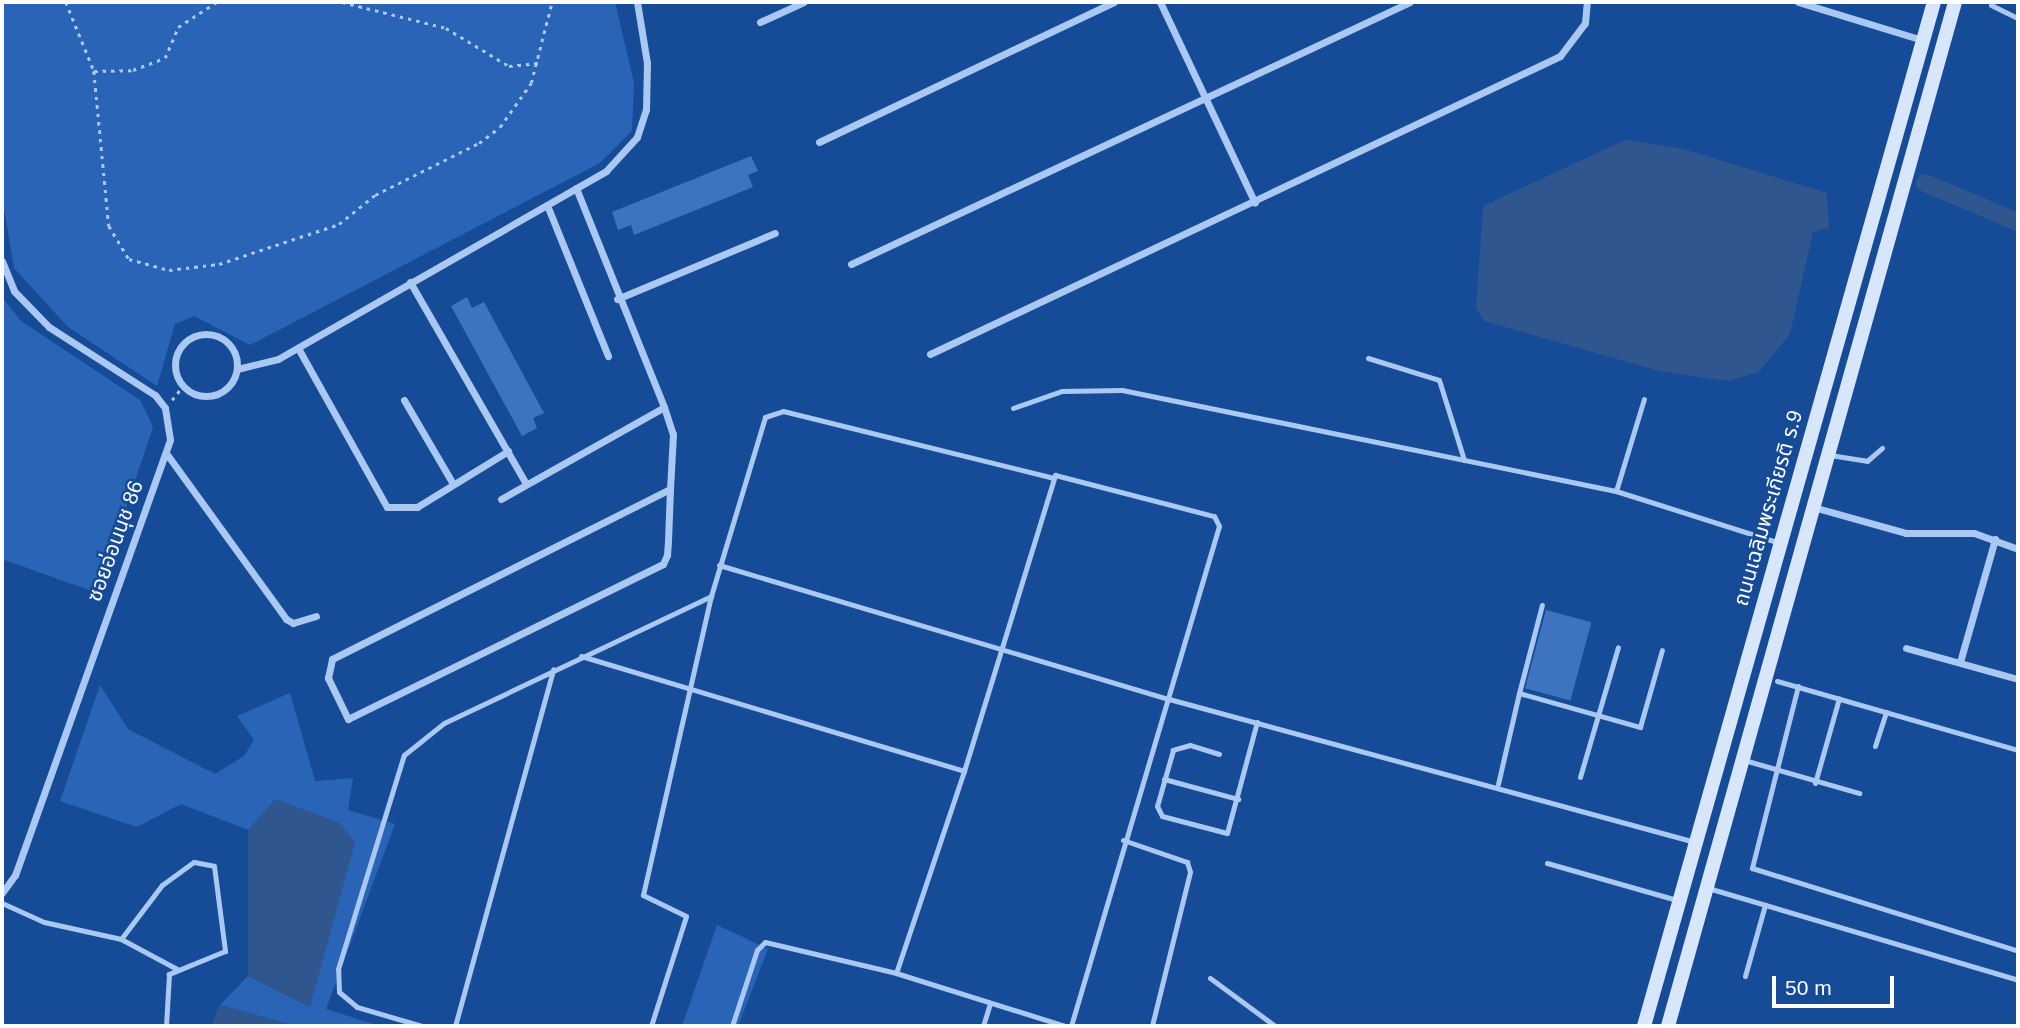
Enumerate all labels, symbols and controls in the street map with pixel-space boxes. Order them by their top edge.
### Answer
street label: ถนนเฉลิมพระเกียรติ ร.9 [1728,407,1808,609]
street label: ซอยอ่อนนุช 86 [81,477,149,605]
scale bar [1775,962,1898,1006]
text: 50 m [1785,976,1832,999]

